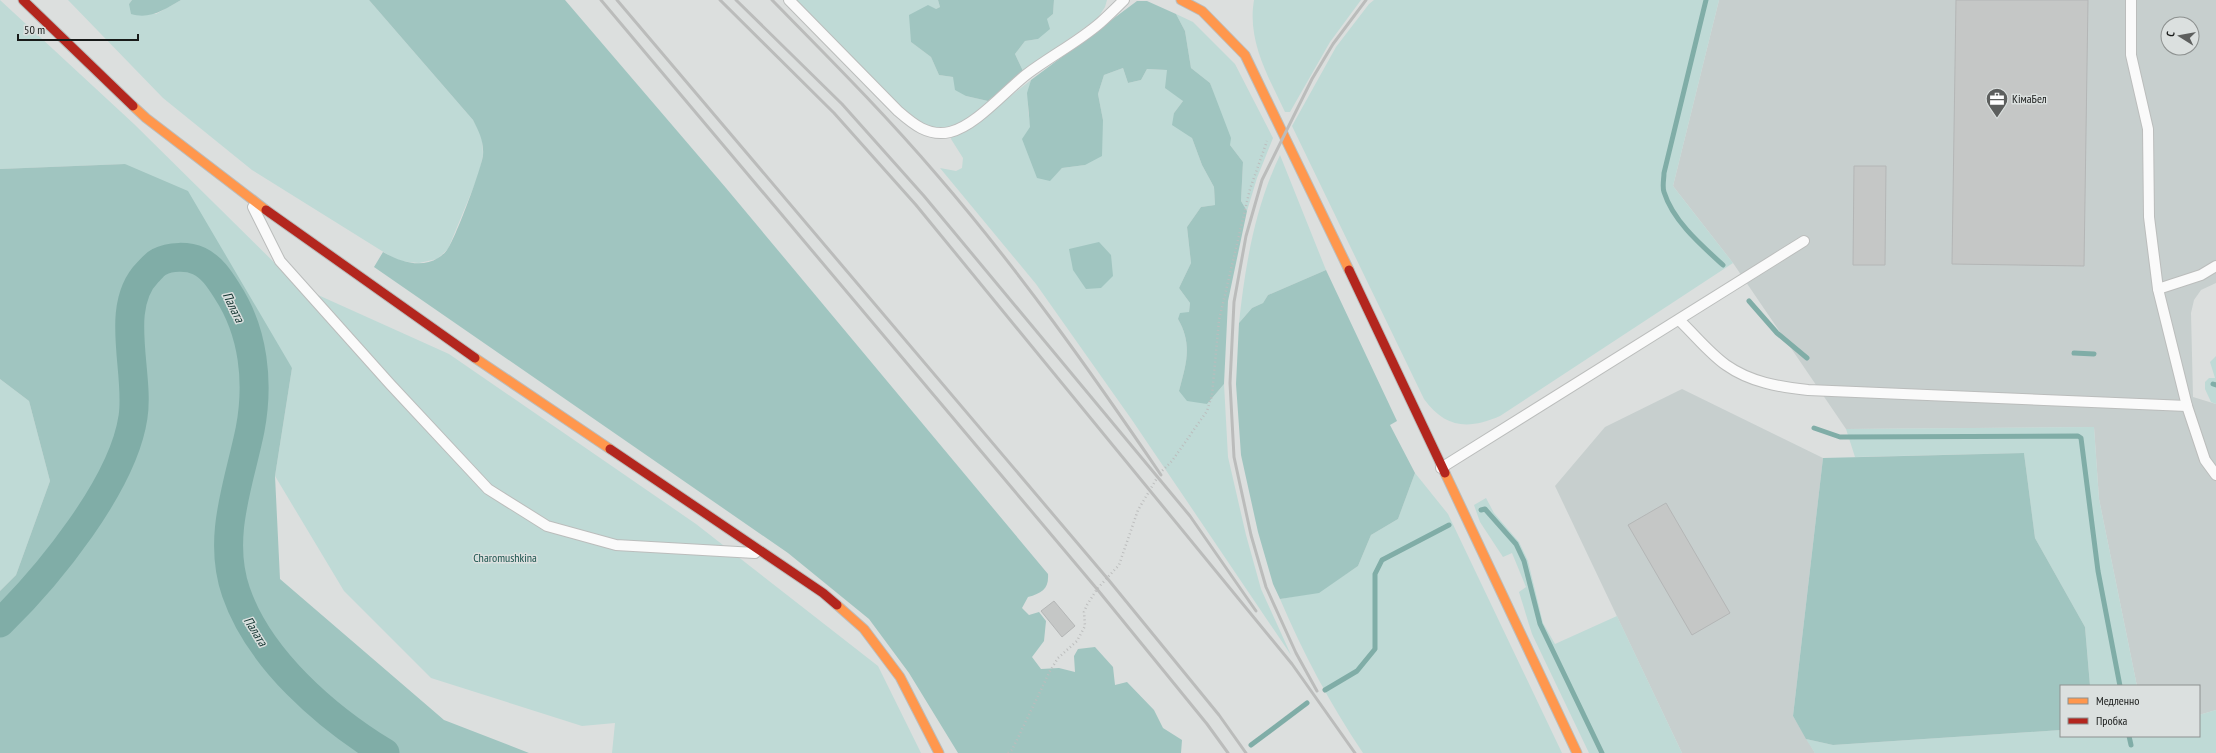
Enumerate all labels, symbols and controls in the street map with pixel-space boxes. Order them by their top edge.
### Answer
scale bar [18,16,138,42]
north arrow [2160,16,2200,56]
text: 50 m [24,22,45,37]
text: С [2163,30,2178,38]
office icon: КімаБел [1984,86,2010,119]
place label: КімаБел [2012,91,2047,106]
water label: Палата [219,289,249,326]
park label: Charomushkina [473,550,537,565]
water label: Палата [240,613,272,650]
legend [2060,685,2200,737]
text: Медленно [2096,693,2139,708]
text: Пробка [2096,713,2128,728]

